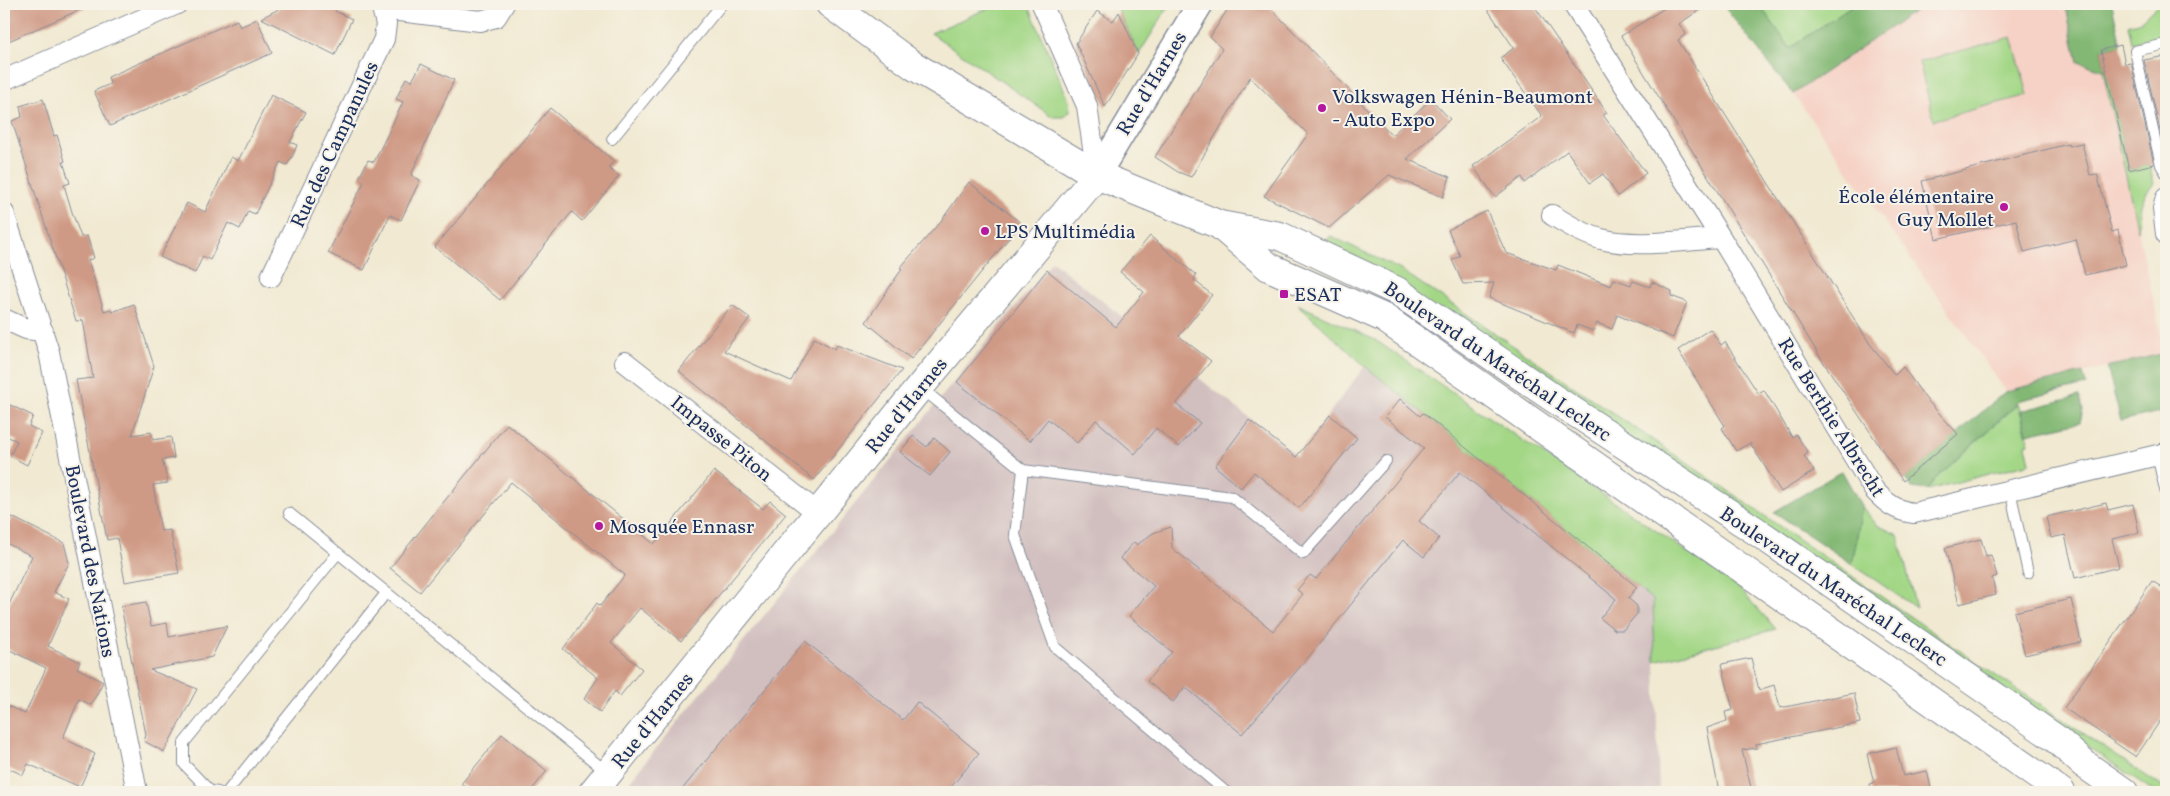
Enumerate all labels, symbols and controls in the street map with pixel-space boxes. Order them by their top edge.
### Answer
street label: Rue d'Harnes [1111,27,1195,141]
street label: Rue des Campanules [285,57,387,233]
place label: Volkswagen Hénin-Beaumont - Auto Expo [1332,84,1593,135]
marker: Volkswagen Hénin-Beaumont - Auto Expo [1316,102,1328,114]
place label: École élémentaire Guy Mollet [1838,184,1994,235]
marker: École élémentaire Guy Mollet [1998,201,2010,213]
place label: LPS Multimédia [995,219,1136,247]
marker: LPS Multimédia [979,225,991,237]
street label: Boulevard du Maréchal Leclerc [1378,276,1616,450]
place label: ESAT [1294,282,1342,310]
marker: ESAT [1278,288,1290,300]
street label: Rue Berthie Albrecht [1770,333,1891,503]
street label: Rue d'Harnes [860,352,955,460]
street label: Impasse Piton [664,390,778,489]
street label: Boulevard des Nations [57,463,121,660]
street label: Boulevard du Maréchal Leclerc [1714,501,1952,675]
place label: Mosquée Ennasr [609,514,754,542]
marker: Mosquée Ennasr [593,520,605,532]
street label: Rue d'Harnes [606,667,701,775]

